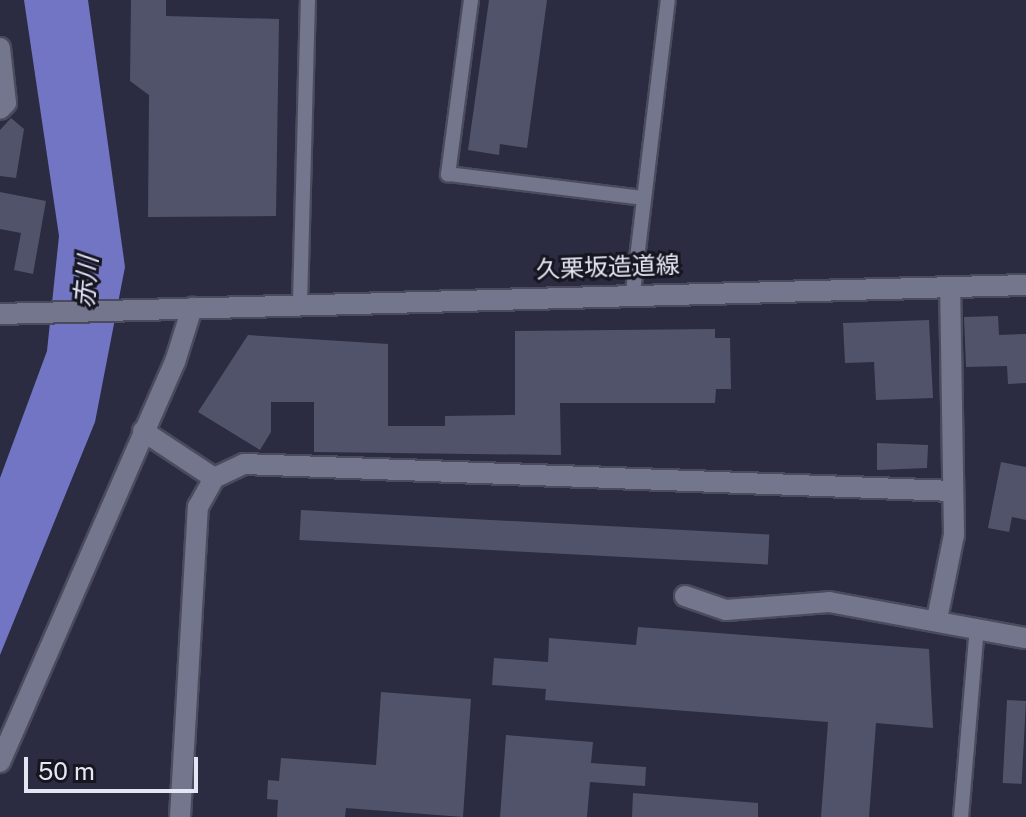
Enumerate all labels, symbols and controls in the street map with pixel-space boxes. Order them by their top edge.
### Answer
street label: 久栗坂造道線 [536,250,680,284]
water label: 赤川 [68,255,104,309]
scale bar [28,741,202,791]
text: 50 m [38,757,95,785]

